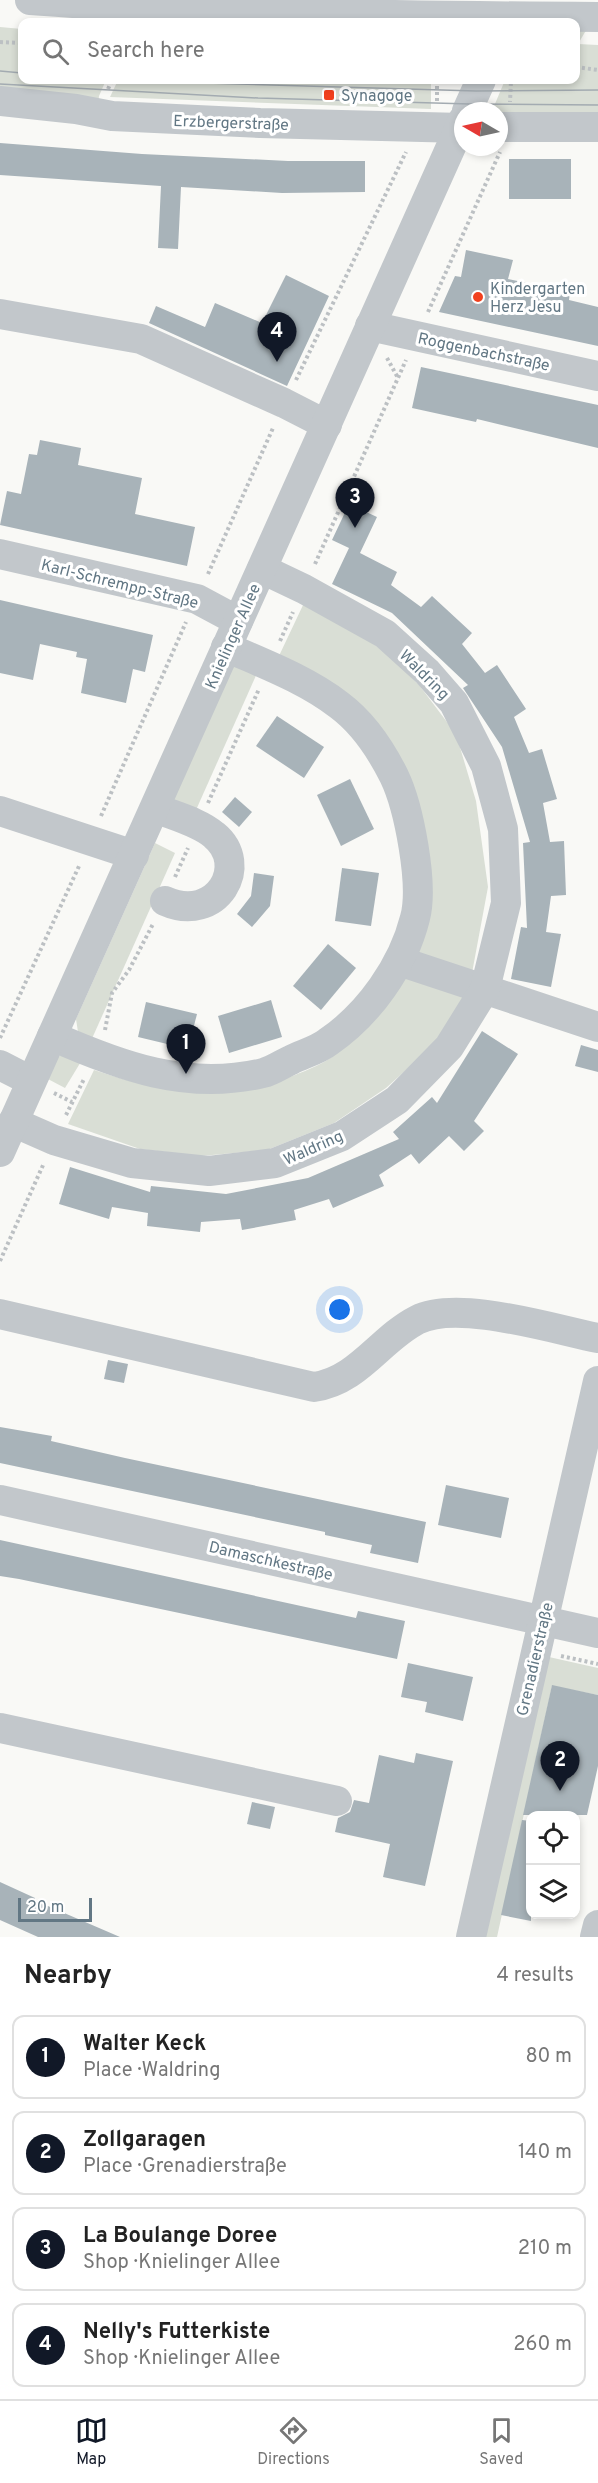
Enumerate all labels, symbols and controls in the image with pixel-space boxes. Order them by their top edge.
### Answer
search box [18,18,580,84]
icon: search [39,35,72,68]
text: Search here [87,38,205,65]
place label: Synagoge [341,87,412,107]
marker: Synagoge [322,88,336,102]
north arrow [454,102,508,156]
street label: Erzbergerstraße [173,112,289,136]
place label: Kindergarten Herz Jesu [490,280,585,318]
marker: Kindergarten Herz Jesu [471,290,485,304]
pin: 4 [258,312,296,362]
street label: Roggenbachstraße [416,329,551,377]
pin: 3 [336,478,374,528]
street label: Karl-Schrempp-Straße [39,556,200,614]
street label: Knielinger Allee [202,581,266,693]
street label: Waldring [394,646,453,705]
pin: 1 [166,1024,206,1074]
street label: Waldring [281,1127,347,1171]
your location [325,1295,354,1324]
street label: Damaschkestraße [207,1538,334,1586]
street label: Grenadierstraße [513,1601,559,1718]
pin: 2 [540,1742,580,1791]
map controls [526,1811,580,1919]
button: locate [526,1811,580,1865]
button: layers [526,1865,580,1919]
scale bar [18,1895,92,1922]
text: 20 m [27,1898,64,1918]
text: Nearby [24,1960,112,1993]
text: 4 results [497,1963,574,1989]
text: Walter Keck [83,2031,206,2058]
text: 1 [42,2044,50,2070]
text: 80 m [526,2044,572,2070]
text: Place · Waldring [83,2058,220,2084]
text: Zollgaragen [83,2127,206,2154]
text: 2 [39,2140,52,2166]
text: 140 m [518,2140,572,2166]
text: Place · Grenadierstraße [83,2154,287,2180]
text: La Boulange Doree [83,2223,277,2250]
text: 3 [40,2236,52,2262]
text: 210 m [518,2236,572,2262]
text: Shop · Knielinger Allee [83,2250,280,2276]
text: Nelly's Futterkiste [83,2319,270,2346]
text: 4 [39,2332,52,2358]
text: 260 m [513,2332,572,2358]
text: Shop · Knielinger Allee [83,2346,280,2372]
tab: Map [75,2414,108,2470]
tab: Directions [257,2414,330,2470]
tab: Saved [479,2414,523,2470]

